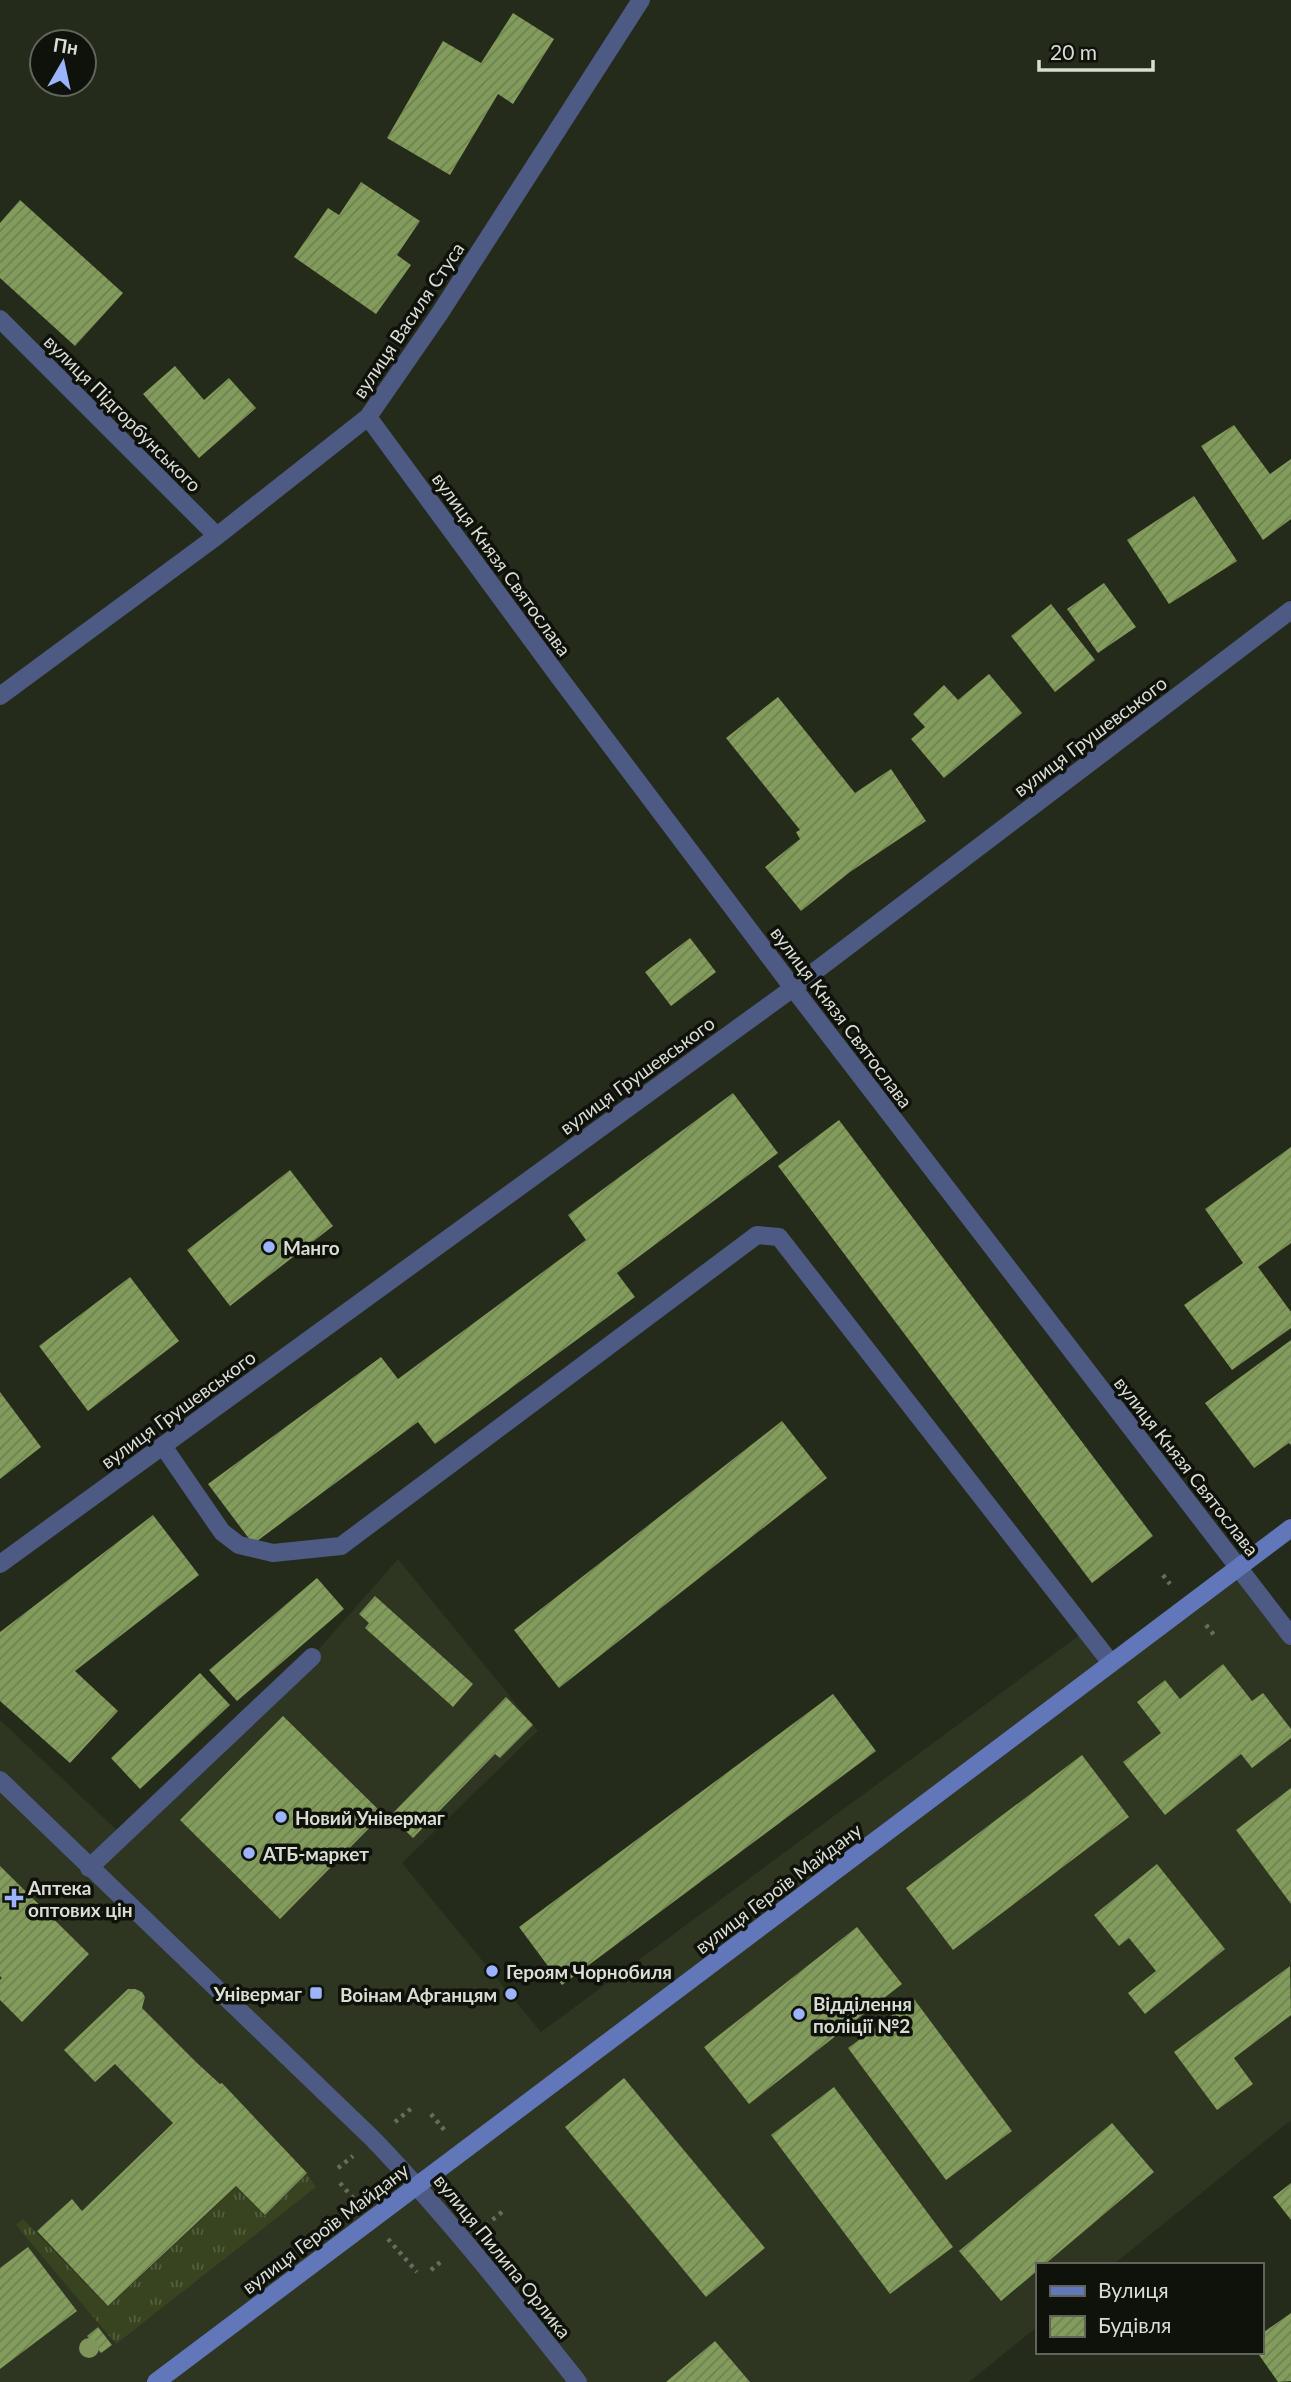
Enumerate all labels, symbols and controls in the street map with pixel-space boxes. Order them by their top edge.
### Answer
north arrow [28,28,98,98]
scale bar [1039,28,1153,72]
text: Пн [52,32,80,59]
text: 20 m [1050,39,1097,64]
street label: вулиця Василя Стуса [347,238,469,402]
street label: вулиця Підгорбунського [40,330,206,496]
street label: вулиця Князя Святослава [428,468,576,660]
street label: вулиця Грушевського [1009,671,1171,801]
street label: вулиця Князя Святослава [766,922,918,1112]
street label: вулиця Грушевського [555,1011,719,1139]
place label: Манго [283,1236,340,1259]
marker: Манго [261,1239,277,1255]
street label: вулиця Грушевського [96,1345,260,1473]
street label: вулиця Князя Святослава [1110,1372,1264,1560]
place label: Новий Універмаг [295,1806,445,1829]
marker: Новий Універмаг [273,1809,289,1825]
street label: вулиця Героїв Майдану [690,1818,866,1958]
place label: АТБ-маркет [262,1842,369,1865]
marker: АТБ-маркет [241,1845,257,1861]
place label: Аптека оптових цін [27,1876,133,1921]
marker: Аптека оптових цін [6,1890,22,1906]
place label: Героям Чорнобиля [506,1960,672,1983]
marker: Героям Чорнобиля [484,1963,500,1979]
place label: Універмаг [213,1982,302,2005]
place label: Воінам Афганцям [340,1983,497,2006]
marker: Універмаг [308,1985,324,2001]
marker: Воінам Афганцям [503,1986,519,2002]
place label: Відділення поліції №2 [813,1992,912,2037]
marker: Відділення поліції №2 [791,2006,807,2022]
street label: вулиця Героїв Майдану [237,2158,413,2298]
street label: вулиця Пилипа Орлика [430,2169,576,2343]
legend [1036,2263,1263,2354]
text: Вулиця [1098,2277,1169,2302]
text: Будівля [1098,2312,1171,2337]

